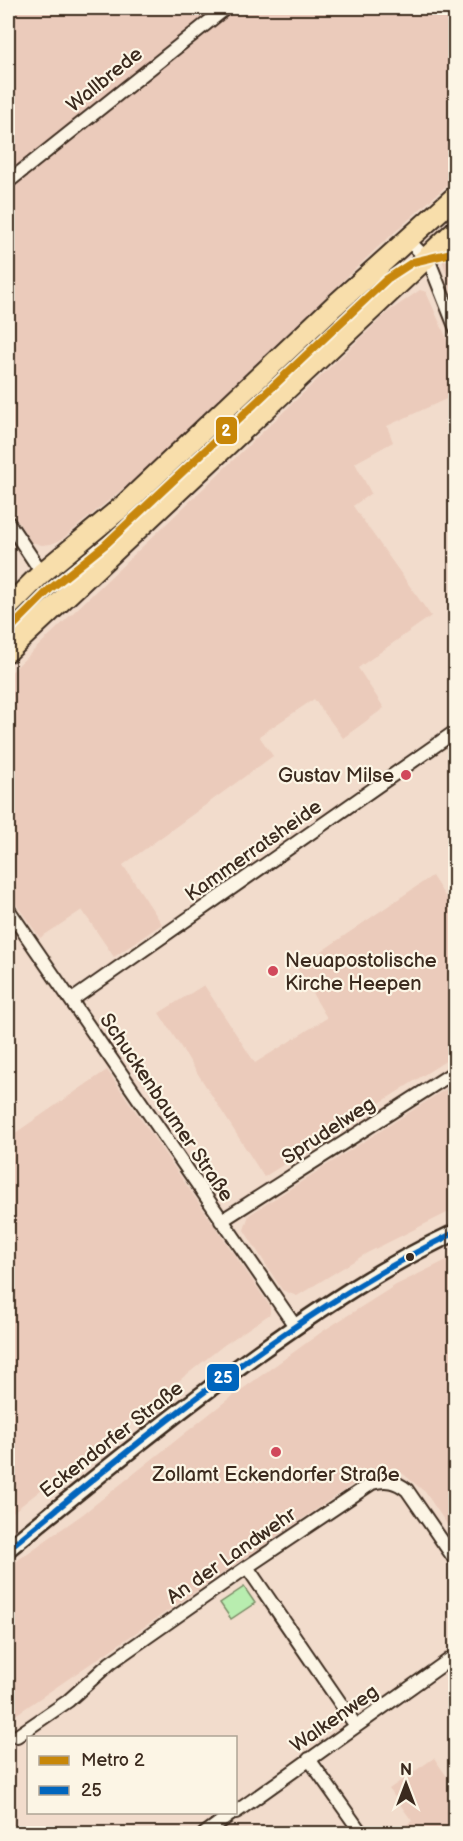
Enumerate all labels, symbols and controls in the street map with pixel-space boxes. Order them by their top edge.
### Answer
street label: Wallbrede [62,42,147,118]
line badge: 2 [215,416,238,445]
text: 2 [221,422,231,441]
place label: Gustav Milse [278,764,394,788]
marker: Gustav Milse [399,768,413,782]
street label: Kammerratsheide [181,795,327,907]
place label: Neuapostolische Kirche Heepen [285,949,437,996]
marker: Neuapostolische Kirche Heepen [266,964,280,978]
street label: Schuckenbaumer Straße [94,1009,238,1206]
street label: Sprudelweg [277,1092,380,1170]
unlabelled marker [404,1251,416,1263]
line badge: 25 [206,1363,240,1392]
text: 25 [214,1369,232,1388]
street label: Eckendorfer Straße [35,1376,188,1503]
marker: Zollamt Eckendorfer Straße [269,1445,283,1459]
place label: Zollamt Eckendorfer Straße [151,1463,400,1487]
street label: An der Landwehr [162,1502,302,1609]
street label: Walkenweg [286,1680,383,1758]
legend [27,1736,237,1814]
text: Metro 2 [81,1750,145,1771]
north arrow [376,1754,436,1814]
text: N [400,1761,412,1780]
text: 25 [81,1780,102,1801]

